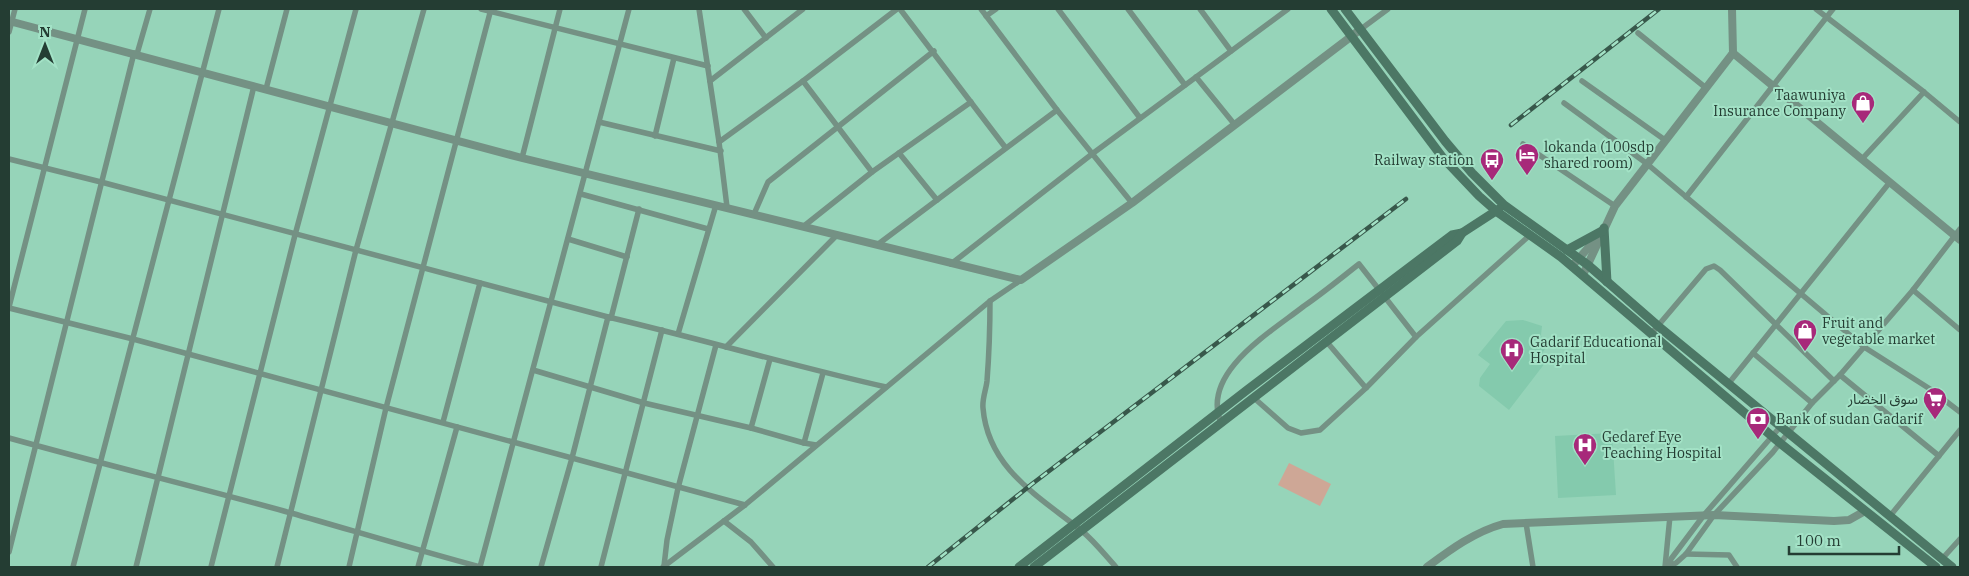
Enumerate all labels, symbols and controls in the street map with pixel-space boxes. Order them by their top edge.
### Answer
north arrow [20,20,70,70]
text: N [39,23,51,41]
place label: Taawuniya Insurance Company [1713,86,1847,120]
shop icon: Taawuniya Insurance Company [1850,90,1876,124]
place label: lokanda (100sdp shared room) [1544,138,1654,172]
hotel icon: lokanda (100sdp shared room) [1514,142,1540,176]
bus stop icon: Railway station [1479,147,1505,181]
place label: Railway station [1374,151,1474,169]
place label: Fruit and vegetable market [1822,314,1935,348]
shop icon: Fruit and vegetable market [1792,318,1818,352]
place label: Gadarif Educational Hospital [1530,333,1661,367]
hospital icon: Gadarif Educational Hospital [1499,337,1525,371]
supermarket icon: سوق الخضار [1922,386,1948,420]
place label: سوق الخضار [1847,390,1918,408]
bank icon: Bank of sudan Gadarif [1745,406,1771,440]
place label: Bank of sudan Gadarif [1776,410,1924,428]
place label: Gedaref Eye Teaching Hospital [1602,428,1722,462]
hospital icon: Gedaref Eye Teaching Hospital [1572,432,1598,466]
scale bar [1789,524,1899,556]
text: 100 m [1796,531,1841,550]

